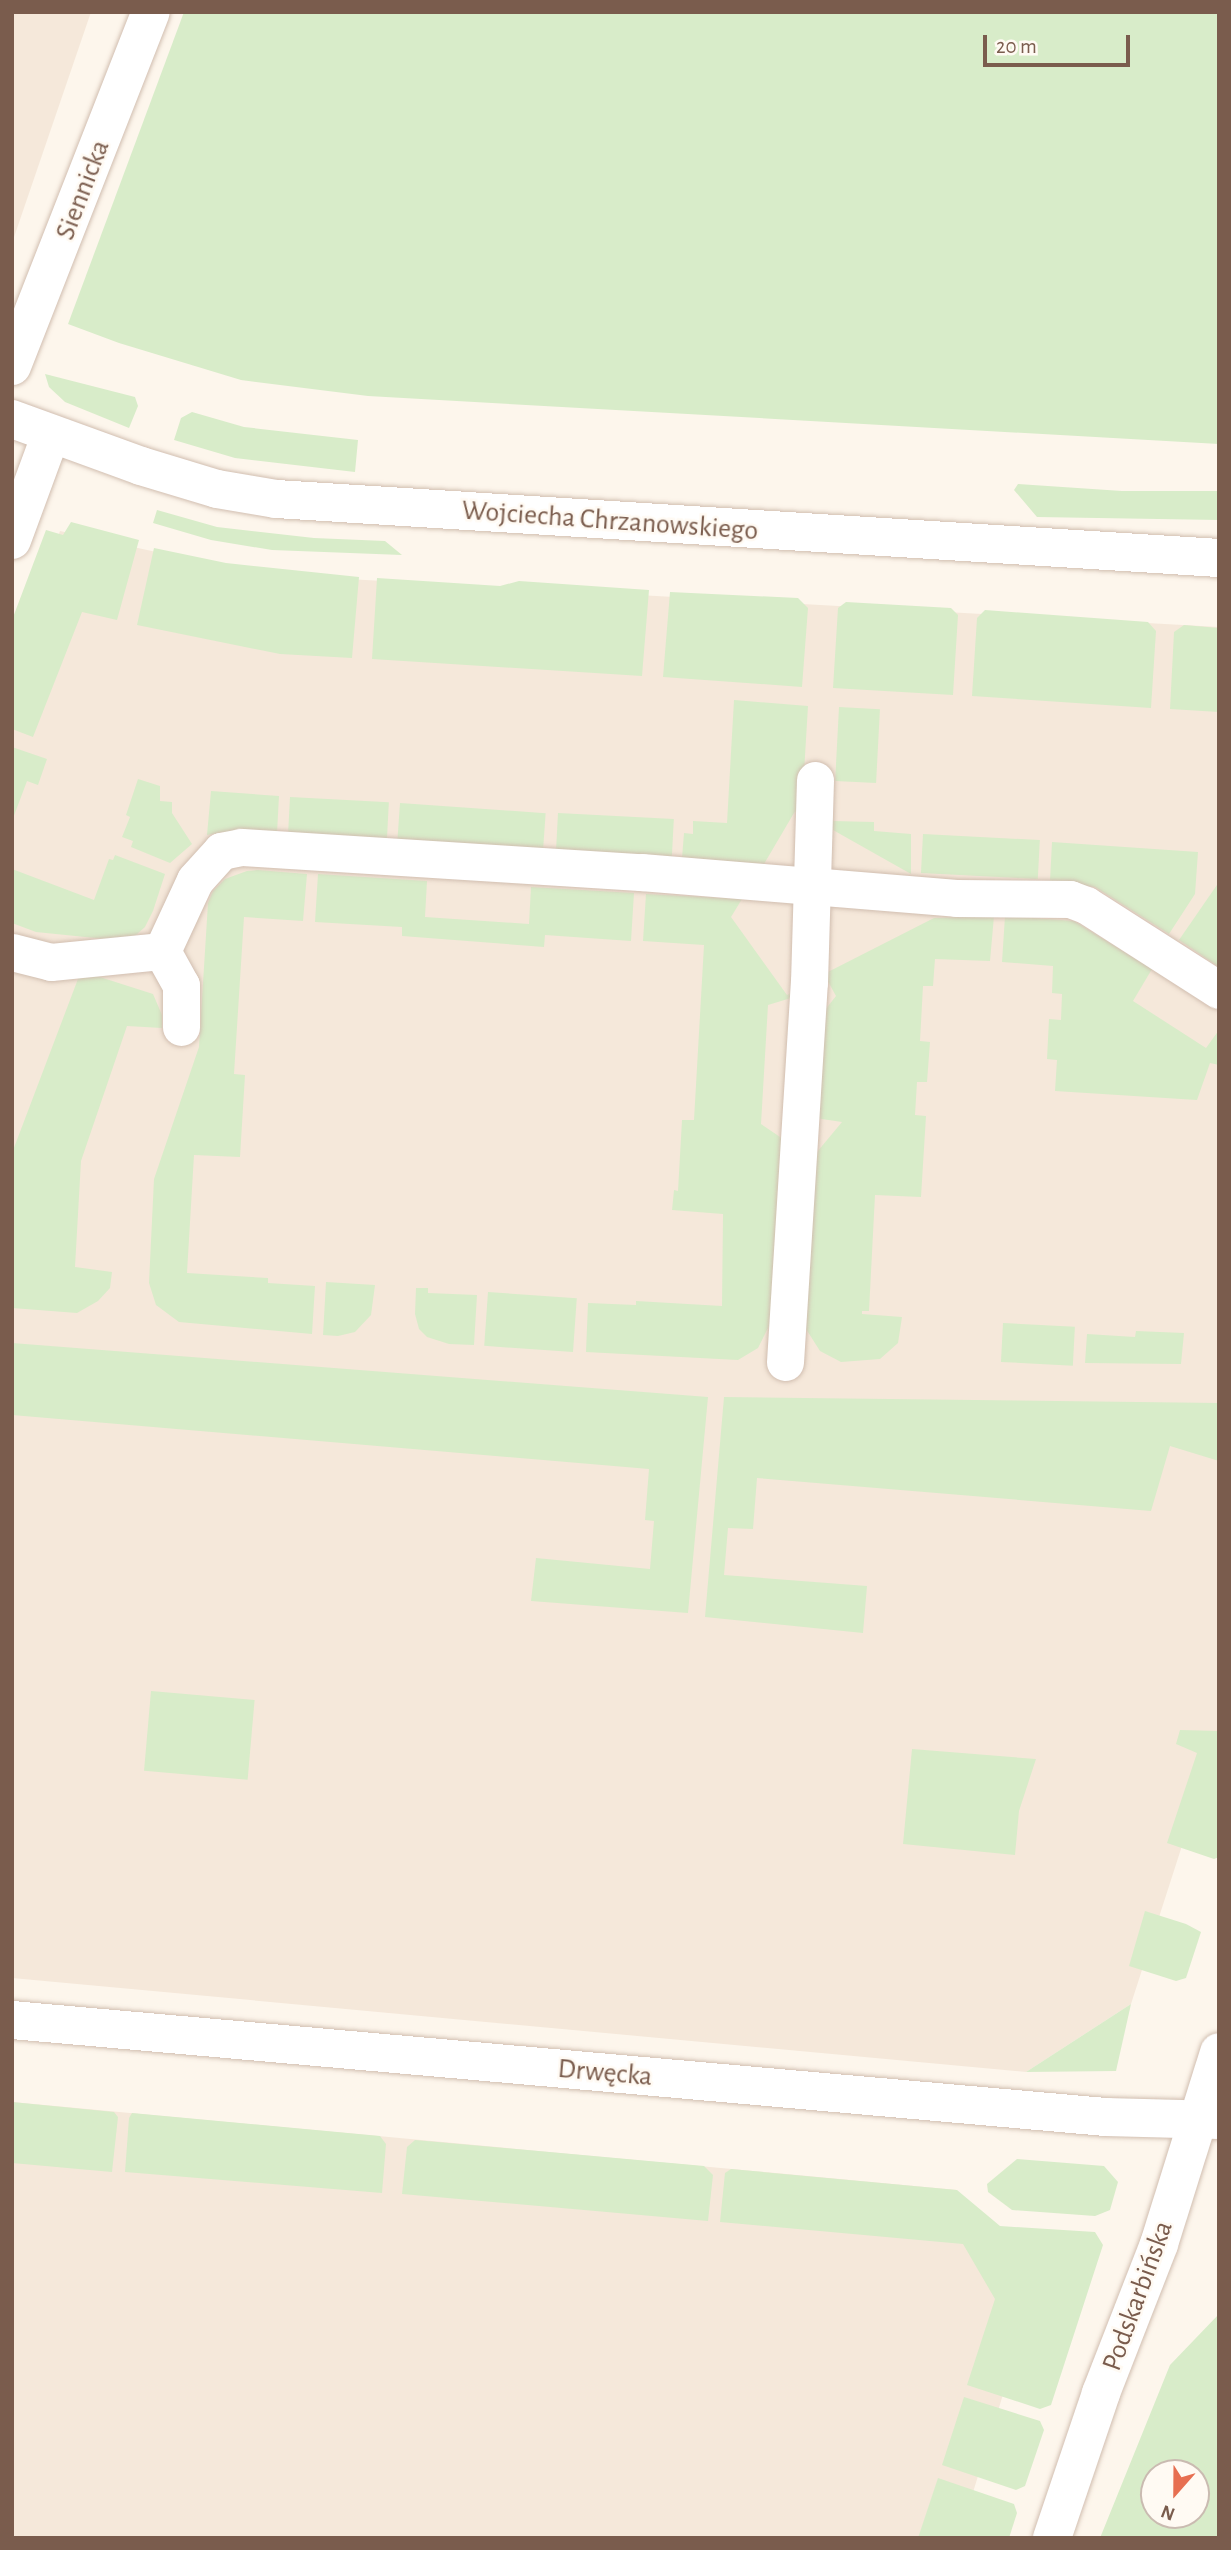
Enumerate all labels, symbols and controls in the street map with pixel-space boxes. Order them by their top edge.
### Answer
scale bar [986,21,1133,65]
text: 20 m [996,36,1037,57]
street label: Siennicka [49,135,117,245]
street label: Wojciecha Chrzanowskiego [461,494,759,548]
street label: Drwęcka [556,2052,654,2094]
street label: Podskarbińska [1095,2216,1181,2376]
north arrow [1140,2459,1210,2529]
text: N [1158,2501,1178,2523]

